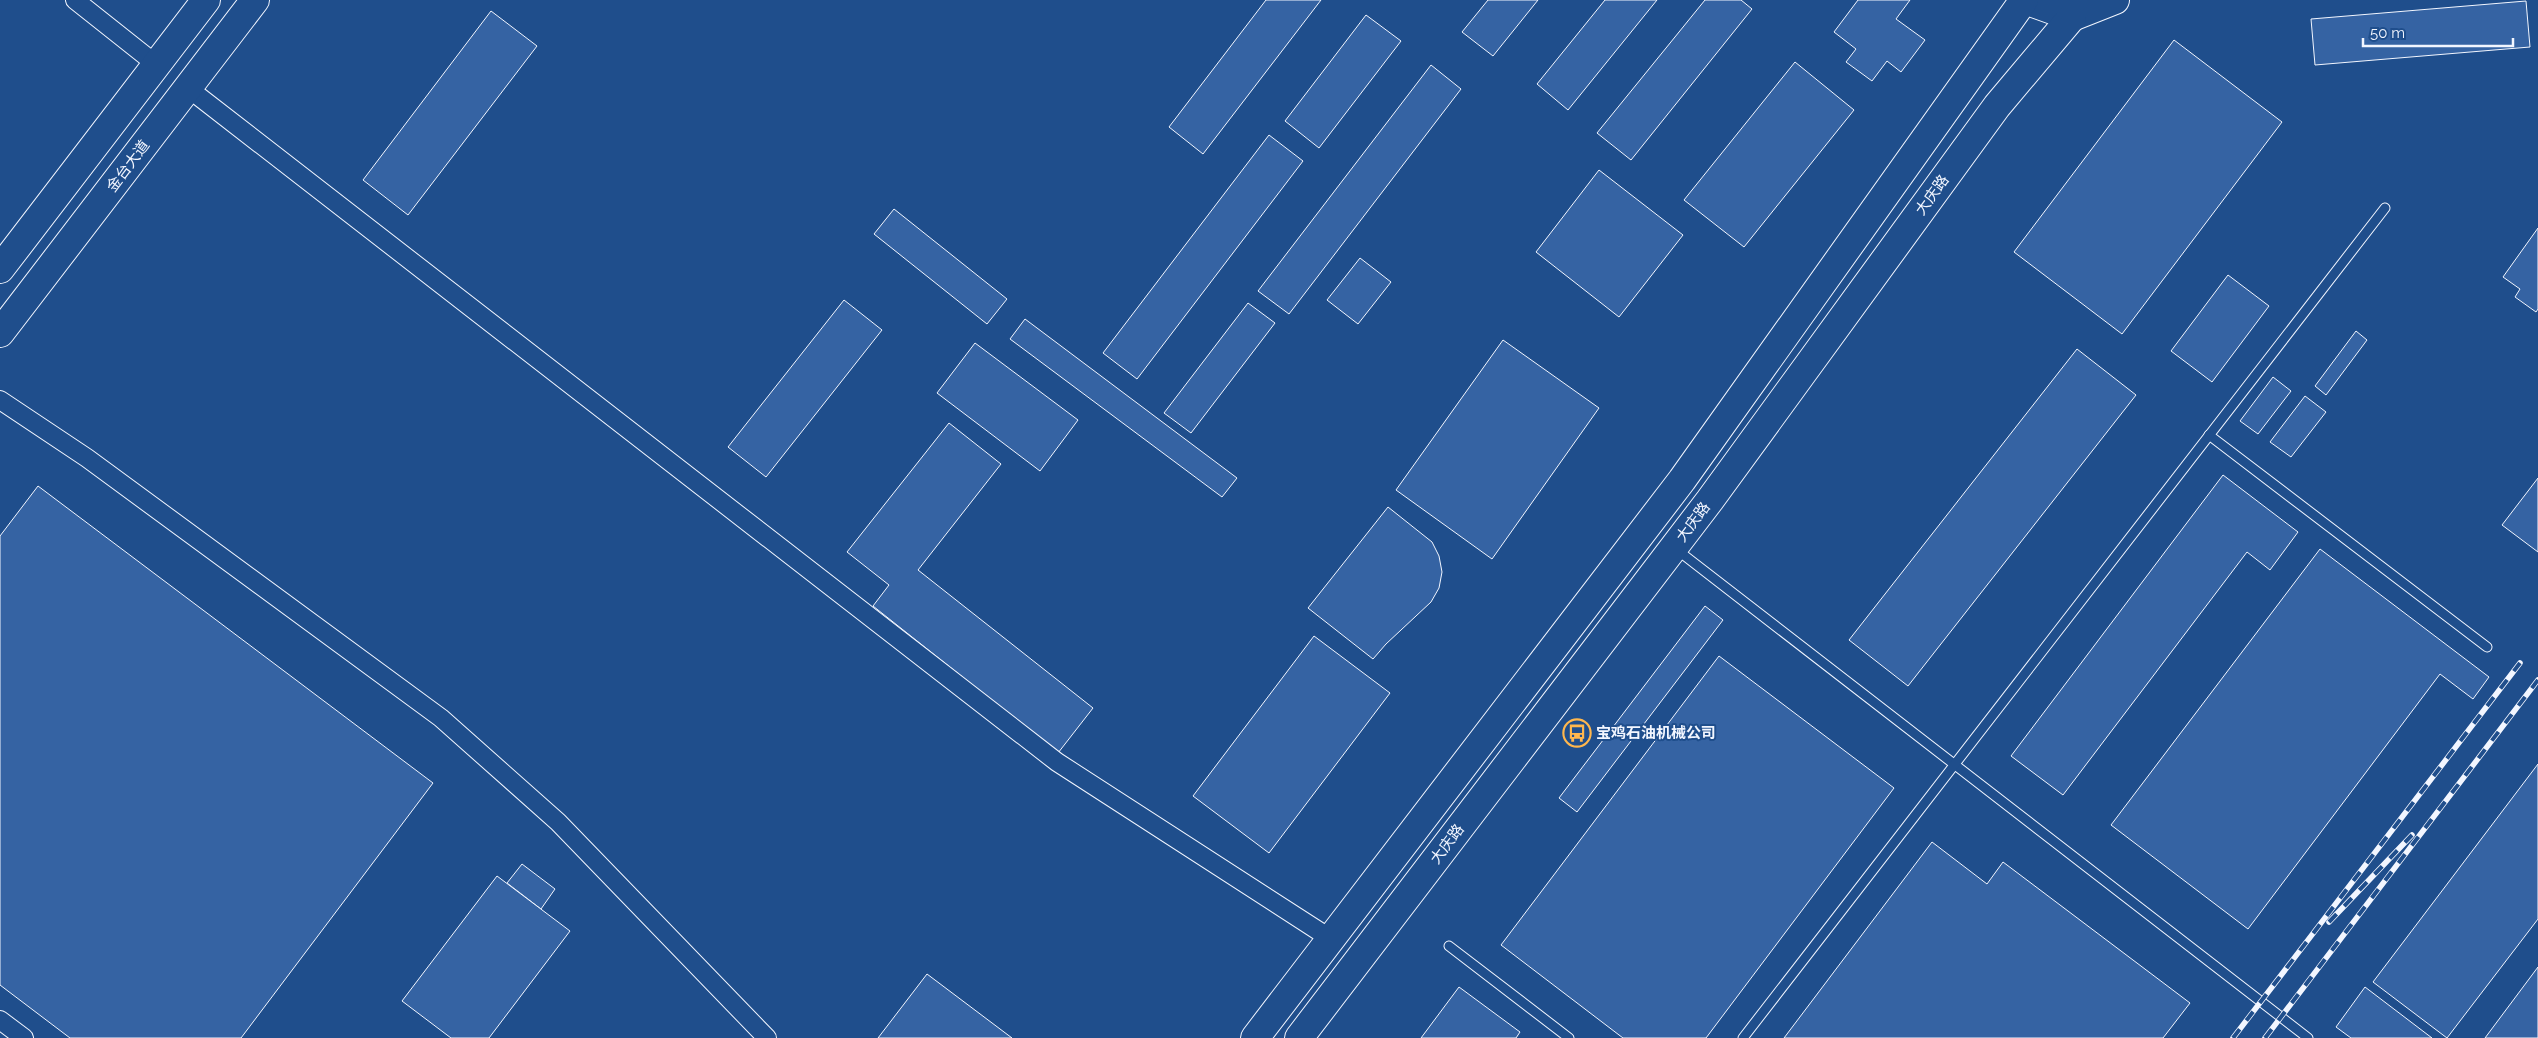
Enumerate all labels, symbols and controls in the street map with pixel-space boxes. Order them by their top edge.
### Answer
scale bar [2363,15,2513,47]
text: 50 m [2370,24,2405,42]
street label: 金台大道 [103,137,153,195]
street label: 大庆路 [1911,172,1953,218]
street label: 大庆路 [1672,499,1714,545]
bus stop icon: 宝鸡石油机械公司 [1562,718,1592,748]
place label: 宝鸡石油机械公司 [1596,724,1716,742]
street label: 大庆路 [1426,821,1468,867]

